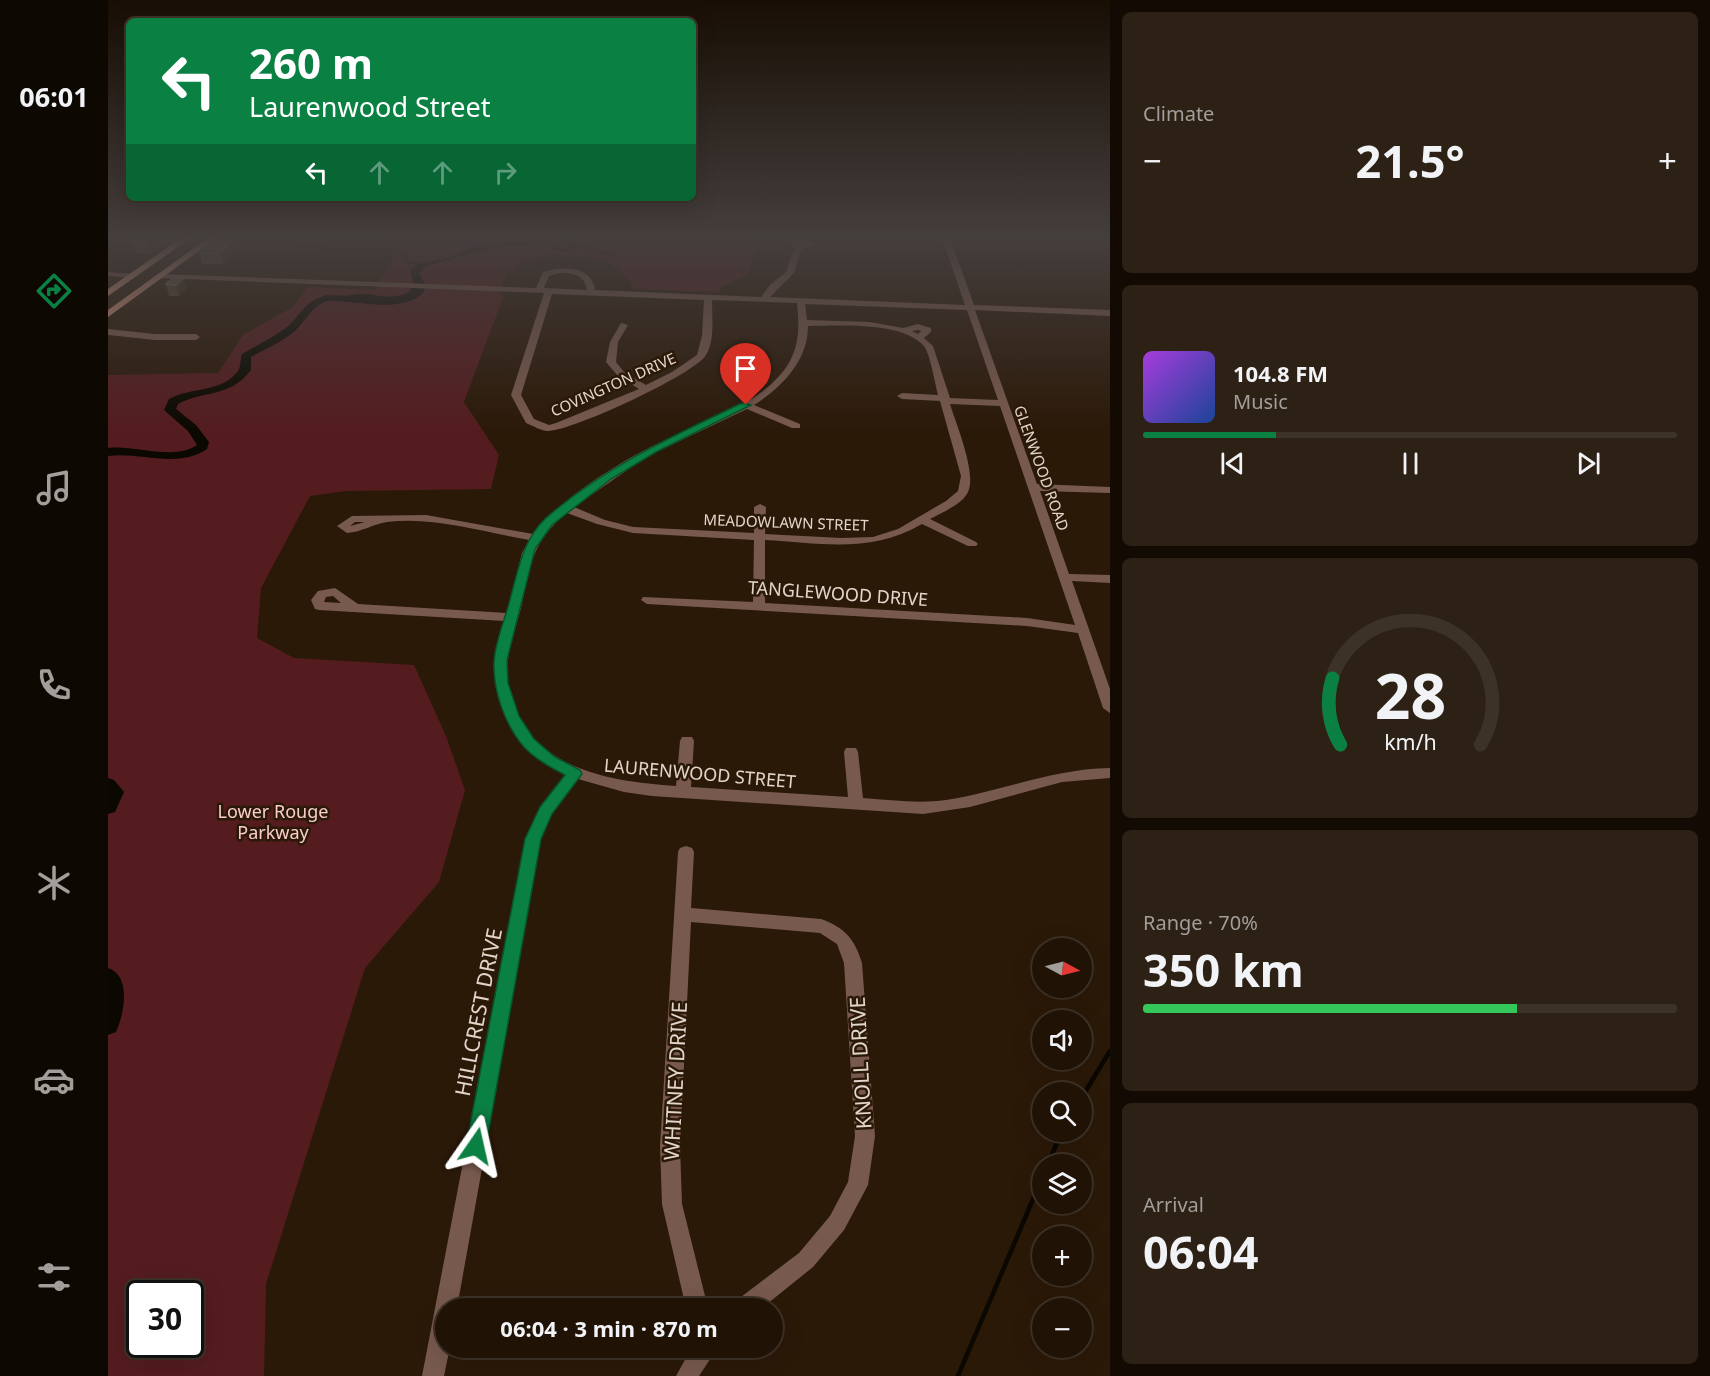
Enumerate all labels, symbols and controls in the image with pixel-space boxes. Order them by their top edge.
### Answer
text: 260 m [249,34,373,91]
icon: left [150,42,228,120]
text: 06:01 [19,78,89,115]
text: Laurenwood Street [249,88,490,125]
text: Climate [1143,100,1214,127]
text: 21.5° [1356,130,1464,191]
text: − [1143,138,1162,183]
text: + [1658,138,1677,183]
icon: left [300,156,333,189]
icon: ahead [363,156,396,189]
icon: ahead [426,156,459,189]
icon: right [489,156,522,189]
icon: directions [33,270,75,312]
pin [720,343,771,405]
street label: COVINGTON DRIVE [547,347,679,421]
icon: arrive [729,352,762,385]
text: 104.8 FM [1233,358,1328,388]
text: Music [1233,388,1288,415]
street label: GLENWOOD ROAD [1010,403,1074,533]
icon: previous [1216,447,1249,480]
icon: pause [1394,447,1427,480]
icon: next [1572,447,1605,480]
icon: music [33,467,75,509]
street label: MEADOWLAWN STREET [703,509,869,535]
street label: TANGLEWOOD DRIVE [747,575,929,611]
text: 28 [1374,652,1446,737]
icon: phone [33,664,75,706]
text: km/h [1384,727,1436,756]
street label: LAURENWOOD STREET [603,753,797,793]
park label: Lower Rouge Parkway [218,799,328,844]
icon: climate [33,862,75,904]
text: Range · 70% [1143,909,1258,936]
street label: HILLCREST DRIVE [448,926,508,1098]
north arrow [1032,938,1092,998]
map controls [1032,938,1092,1358]
text: 350 km [1143,939,1304,1000]
street label: KNOLL DRIVE [843,996,877,1130]
street label: WHITNEY DRIVE [657,1001,693,1161]
button: sound [1032,1010,1092,1070]
icon: car [33,1059,75,1101]
button: search [1032,1082,1092,1142]
position arrow [444,1114,508,1178]
button: layers [1032,1154,1092,1214]
text: Arrival [1143,1191,1204,1218]
text: 06:04 [1143,1221,1259,1282]
button: + [1032,1226,1092,1286]
icon: filters [33,1256,75,1298]
speed limit sign: 30 [126,1280,204,1358]
button: − [1032,1298,1092,1358]
text: 06:04 · 3 min · 870 m [500,1313,718,1343]

